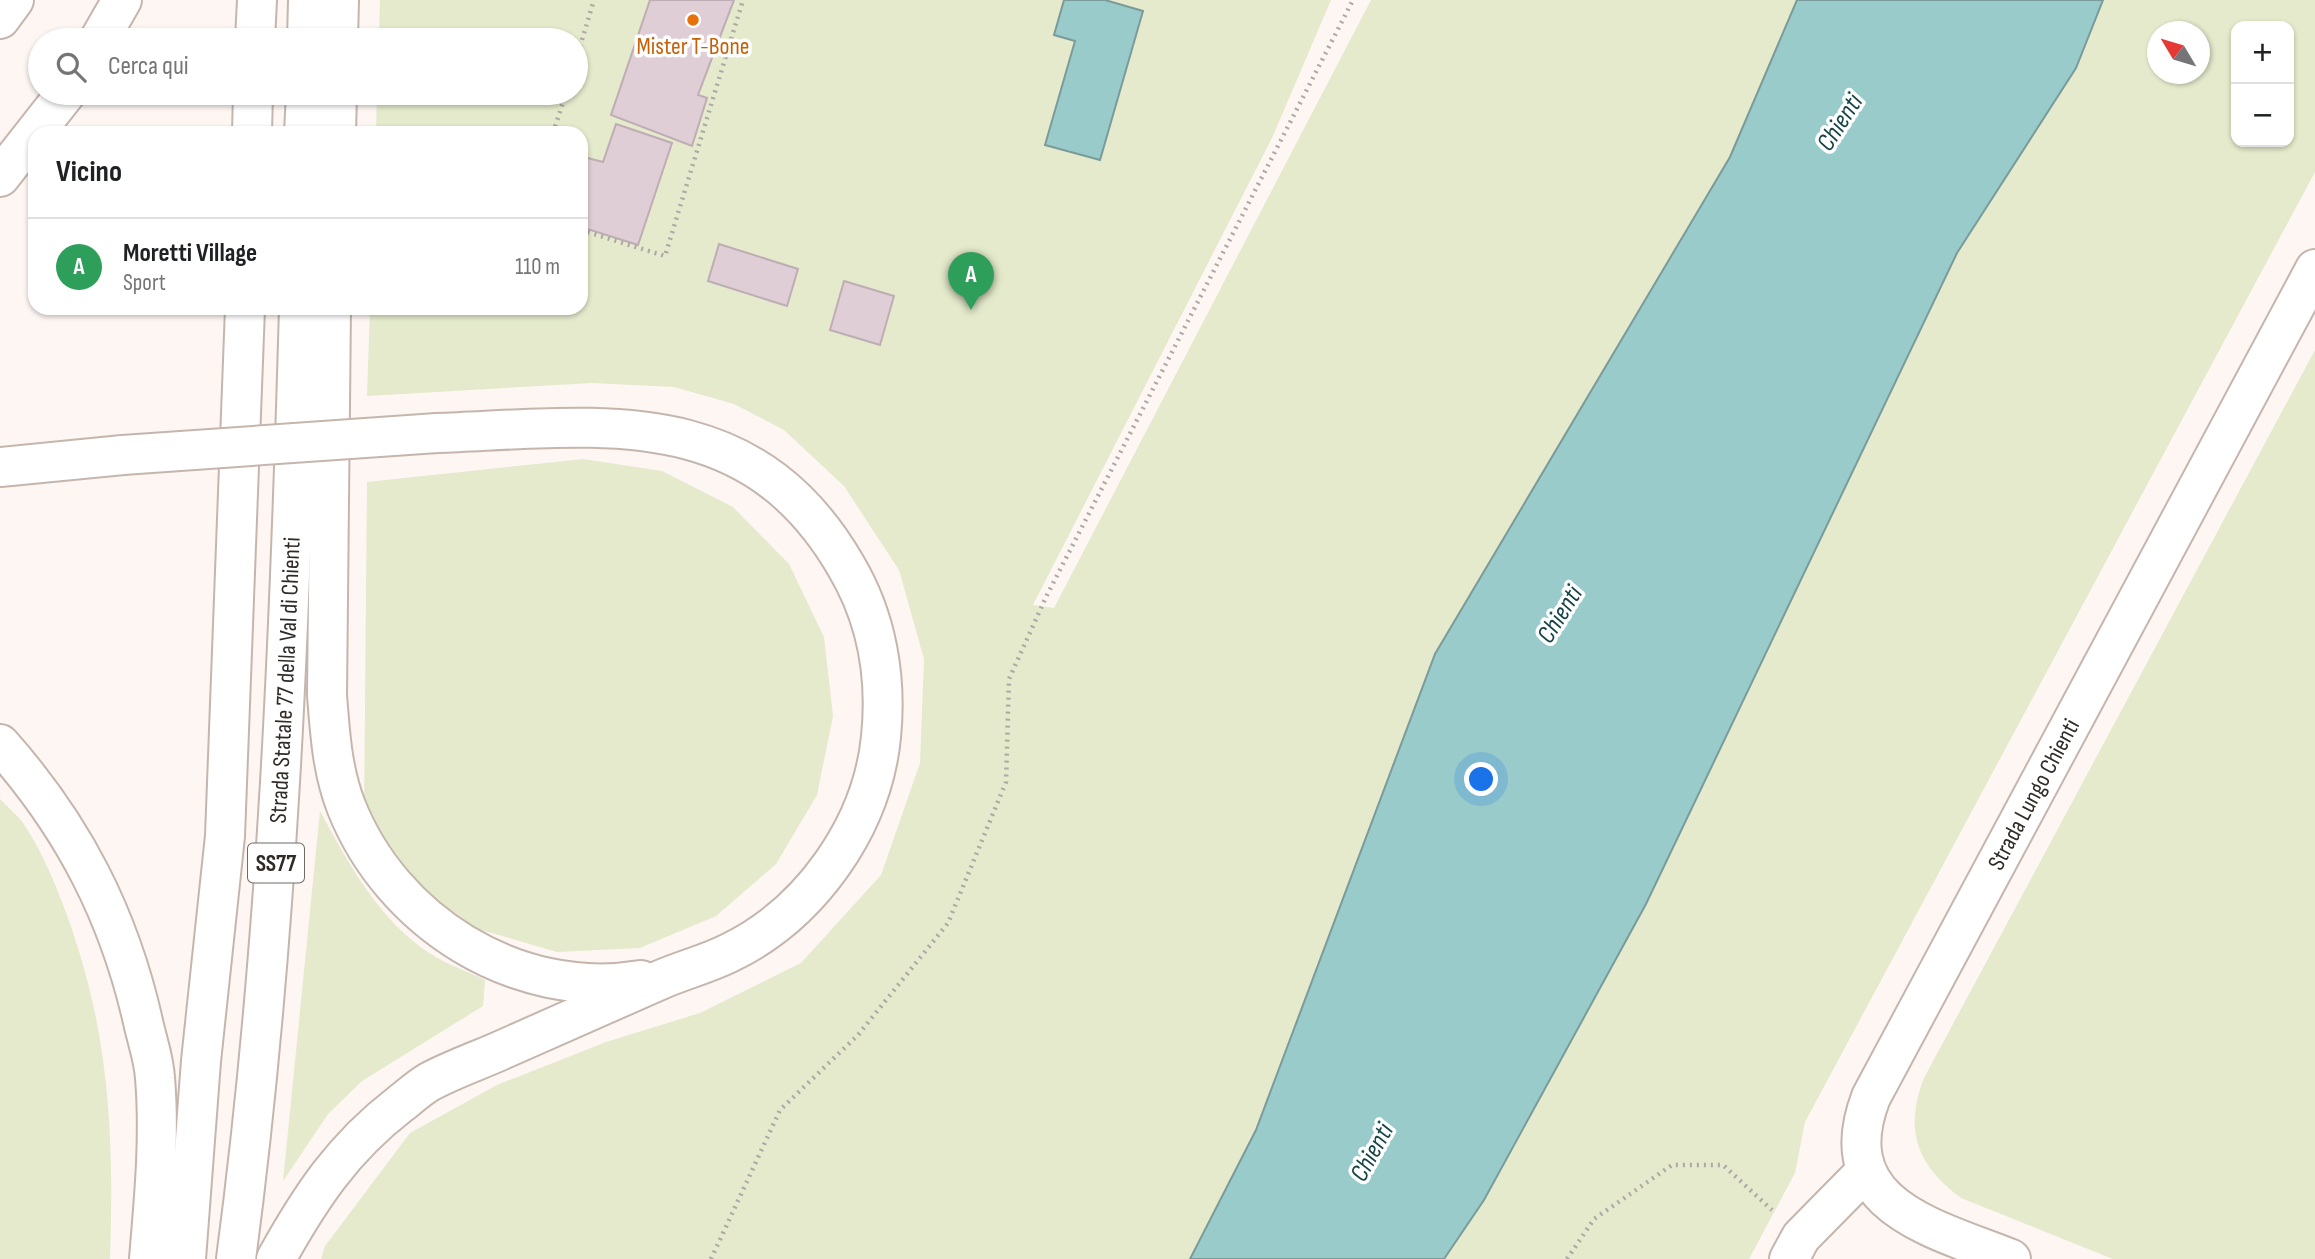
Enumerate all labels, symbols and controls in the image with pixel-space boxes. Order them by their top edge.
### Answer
marker: Mister T-Bone [685,12,701,28]
north arrow [2147,21,2210,84]
map controls [2231,21,2294,147]
button: + [2231,21,2294,84]
search box [28,28,588,105]
place label: Mister T-Bone [637,32,749,61]
icon: search [52,48,90,86]
text: Cerca qui [108,51,189,82]
button: − [2231,84,2294,147]
water label: Chienti [1810,87,1871,157]
text: Vicino [56,154,122,190]
text: Moretti Village [123,238,257,269]
pin: A [948,252,994,310]
text: A [74,253,84,281]
text: 110 m [515,253,560,281]
text: Sport [123,269,166,297]
street label: Strada Statale 77 della Val di Chienti [264,537,307,824]
water label: Chienti [1531,579,1590,649]
street label: Strada Lungo Chienti [1982,714,2086,875]
your location [1464,762,1498,796]
road number: SS77 [248,844,304,883]
water label: Chienti [1344,1117,1401,1187]

